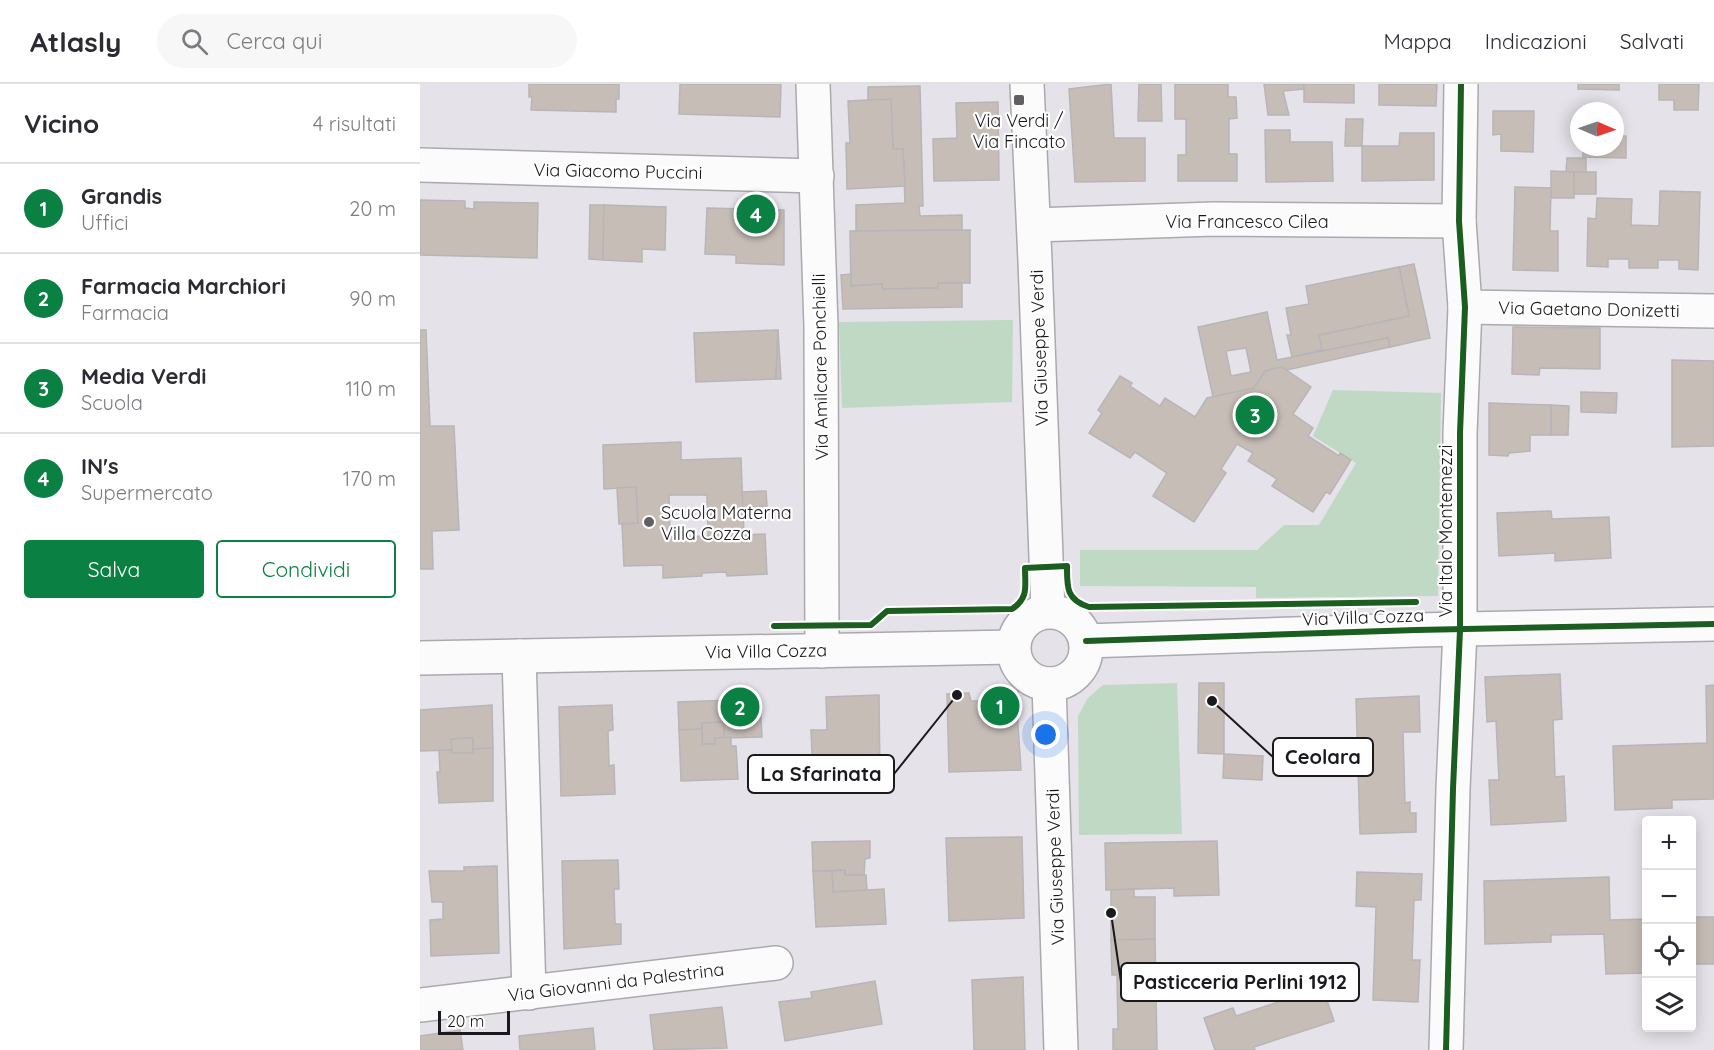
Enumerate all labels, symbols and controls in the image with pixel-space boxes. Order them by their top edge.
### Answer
search box [157,14,577,68]
text: Atlasly [30,24,121,59]
icon: search [178,25,211,58]
text: Cerca qui [226,27,323,55]
text: Mappa [1383,28,1452,54]
text: Indicazioni [1485,28,1587,54]
text: Salvati [1620,28,1684,54]
marker: Via Verdi / Via Fincato [1012,93,1026,107]
north arrow [1570,102,1624,156]
text: Vicino [24,107,99,140]
place label: Via Verdi / Via Fincato [972,109,1066,153]
text: 4 risultati [313,111,396,136]
street label: Via Giacomo Puccini [533,158,703,184]
text: Grandis [81,182,162,210]
pin: 4 [736,192,776,236]
text: 1 [40,196,47,221]
text: 20 m [349,196,396,221]
text: Uffici [81,210,129,235]
street label: Via Francesco Cilea [1165,210,1329,233]
street label: Via Giuseppe Verdi [1025,269,1053,427]
text: Farmacia Marchiori [81,272,286,300]
street label: Via Amilcare Ponchielli [807,273,833,461]
text: 2 [38,286,49,311]
text: 90 m [349,286,396,311]
street label: Via Gaetano Donizetti [1498,296,1680,322]
text: Farmacia [81,300,169,325]
text: Media Verdi [81,362,206,390]
text: 3 [38,376,49,401]
text: 110 m [346,376,396,401]
text: Scuola [81,390,143,415]
pin: 3 [1236,392,1274,438]
street label: Via Italo Montemezzi [1434,445,1457,617]
text: IN's [81,452,119,480]
text: 4 [38,466,49,491]
text: 170 m [343,466,396,491]
text: Supermercato [81,480,213,505]
place label: Scuola Materna Villa Cozza [661,501,792,545]
marker: Scuola Materna Villa Cozza [642,515,656,529]
button: Salva [24,540,204,598]
button: Condividi [216,540,396,598]
street label: Via Villa Cozza [1302,603,1424,631]
street label: Via Villa Cozza [705,638,827,664]
pin: 2 [720,684,760,730]
pin: 1 [980,684,1020,728]
your location [1031,720,1060,749]
callout: Ceolara [1273,738,1373,776]
text: Ceolara [1285,744,1361,769]
callout: La Sfarinata [748,755,894,793]
text: La Sfarinata [760,761,882,786]
street label: Via Giuseppe Verdi [1041,788,1069,946]
map controls [1642,816,1696,1032]
button: + [1642,816,1696,870]
button: − [1642,870,1696,924]
button: locate [1642,924,1696,978]
street label: Via Giovanni da Palestrina [507,957,725,1007]
callout: Pasticceria Perlini 1912 [1121,963,1359,1001]
text: Pasticceria Perlini 1912 [1133,969,1347,994]
button: layers [1642,978,1696,1032]
scale bar [438,1008,510,1036]
text: 20 m [447,1011,484,1031]

